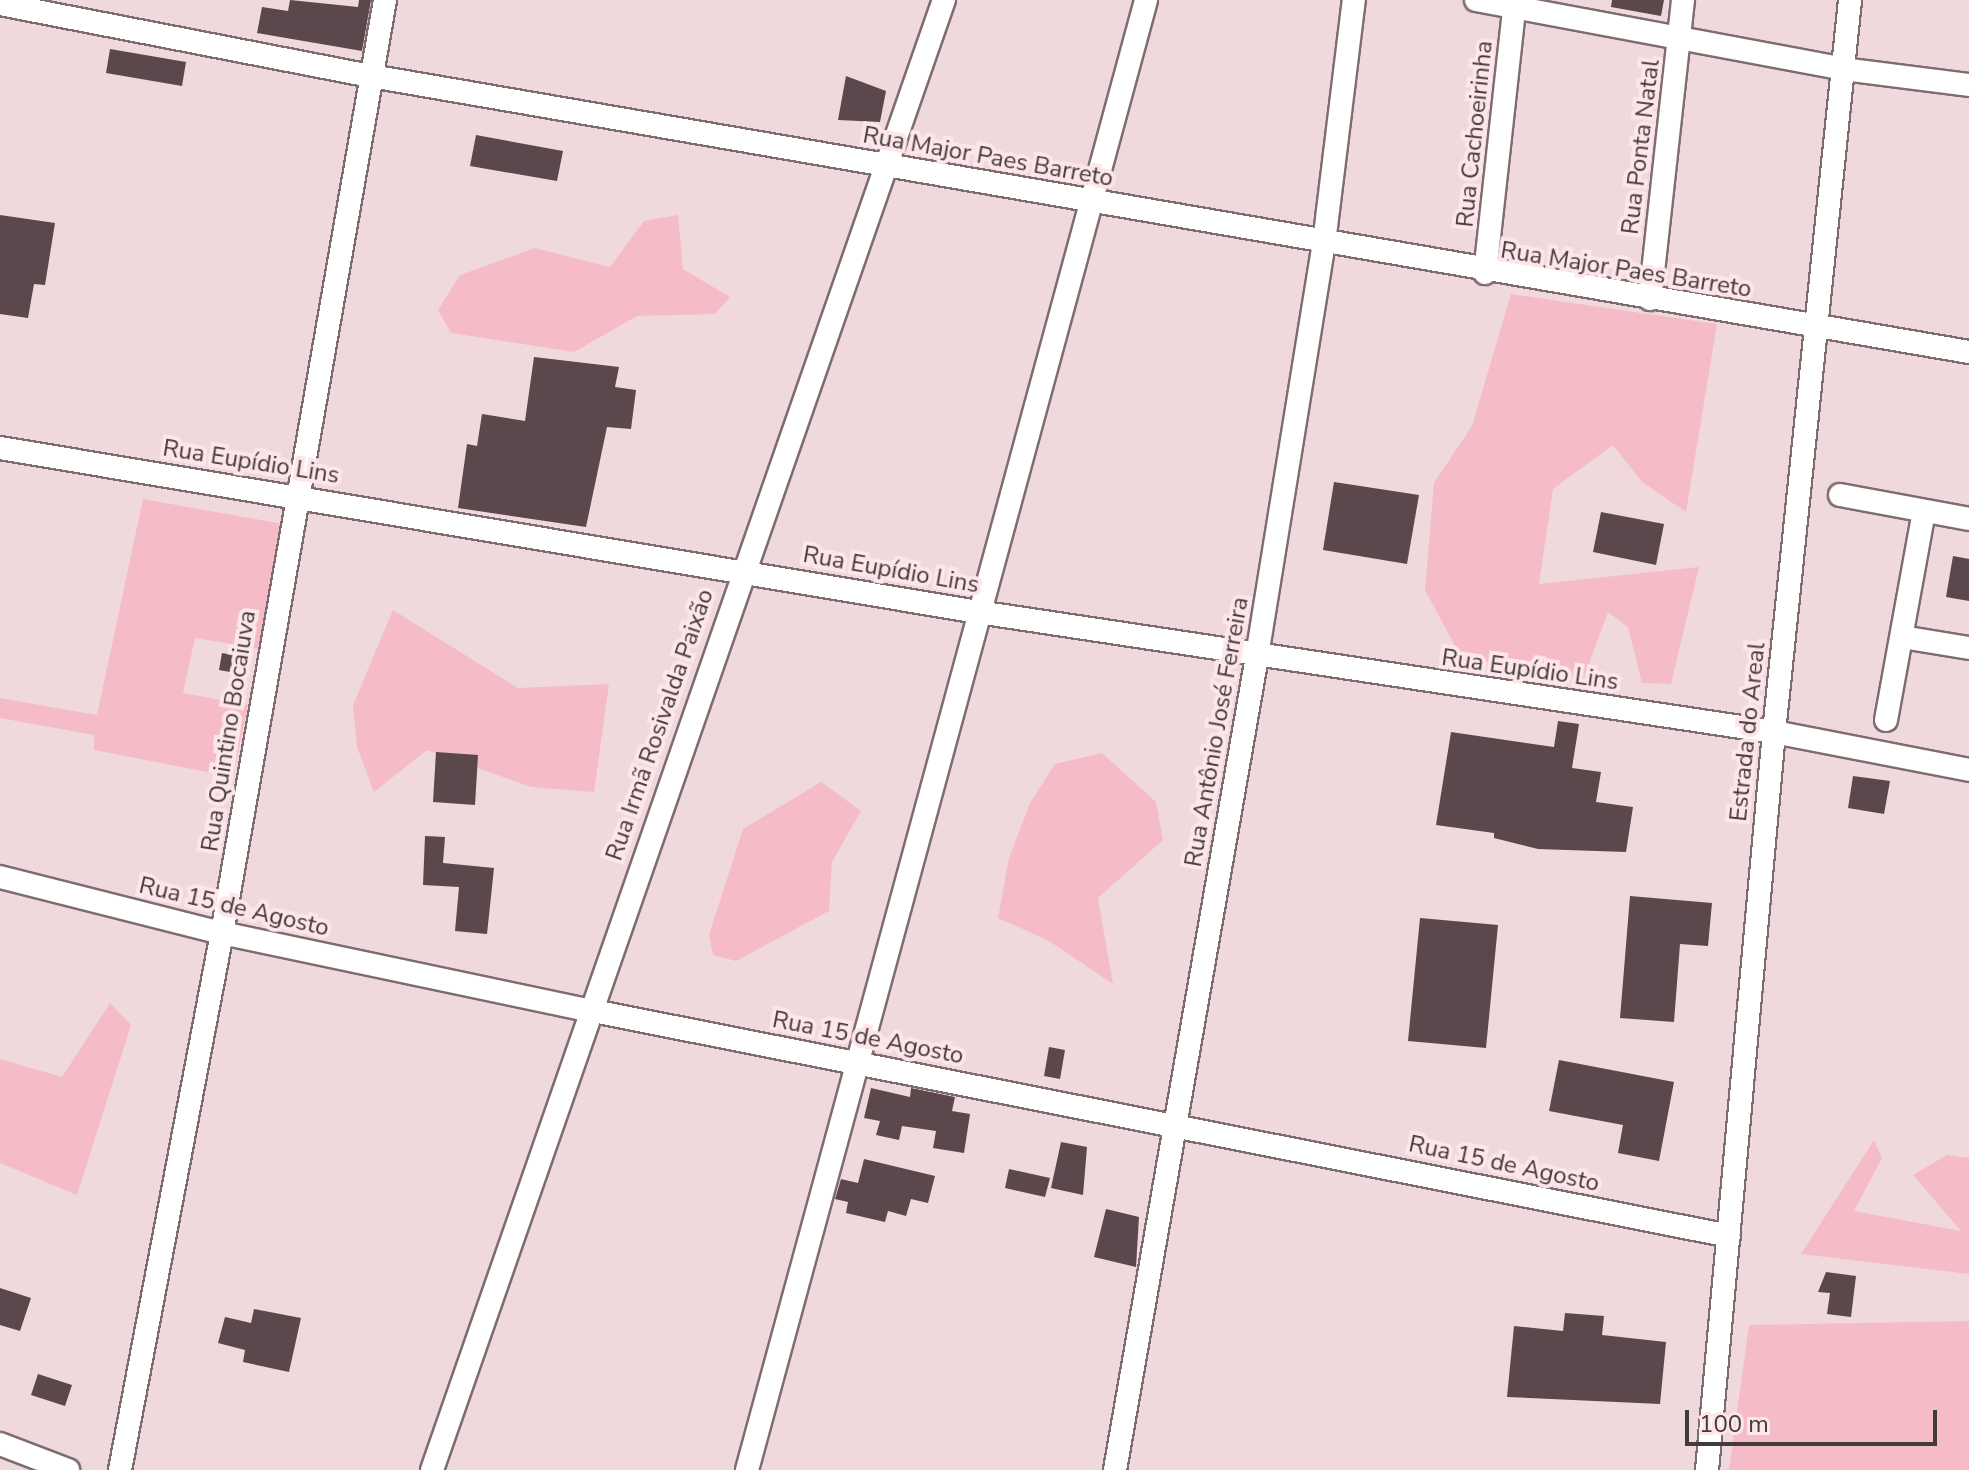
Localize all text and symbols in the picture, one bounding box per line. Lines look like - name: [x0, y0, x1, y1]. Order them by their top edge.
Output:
- street label: Rua Cachoeirinha: [1451, 39, 1499, 229]
- street label: Rua Ponta Natal: [1616, 58, 1666, 236]
- street label: Rua Major Paes Barreto: [861, 121, 1115, 193]
- street label: Rua Major Paes Barreto: [1499, 236, 1753, 304]
- street label: Rua Eupídio Lins: [161, 434, 341, 490]
- street label: Rua Eupídio Lins: [801, 540, 981, 600]
- street label: Rua Irmã Rosivalda Paixão: [600, 586, 720, 864]
- street label: Rua Antônio José Ferreira: [1179, 595, 1255, 869]
- street label: Rua Quintino Bocaiuva: [196, 608, 262, 854]
- street label: Estrada do Areal: [1724, 641, 1772, 823]
- street label: Rua Eupídio Lins: [1440, 643, 1620, 697]
- street label: Rua 15 de Agosto: [136, 871, 332, 943]
- street label: Rua 15 de Agosto: [770, 1005, 966, 1071]
- street label: Rua 15 de Agosto: [1406, 1130, 1602, 1198]
- scale bar: [1689, 1394, 1941, 1444]
- text: 100 m: [1699, 1408, 1769, 1440]

